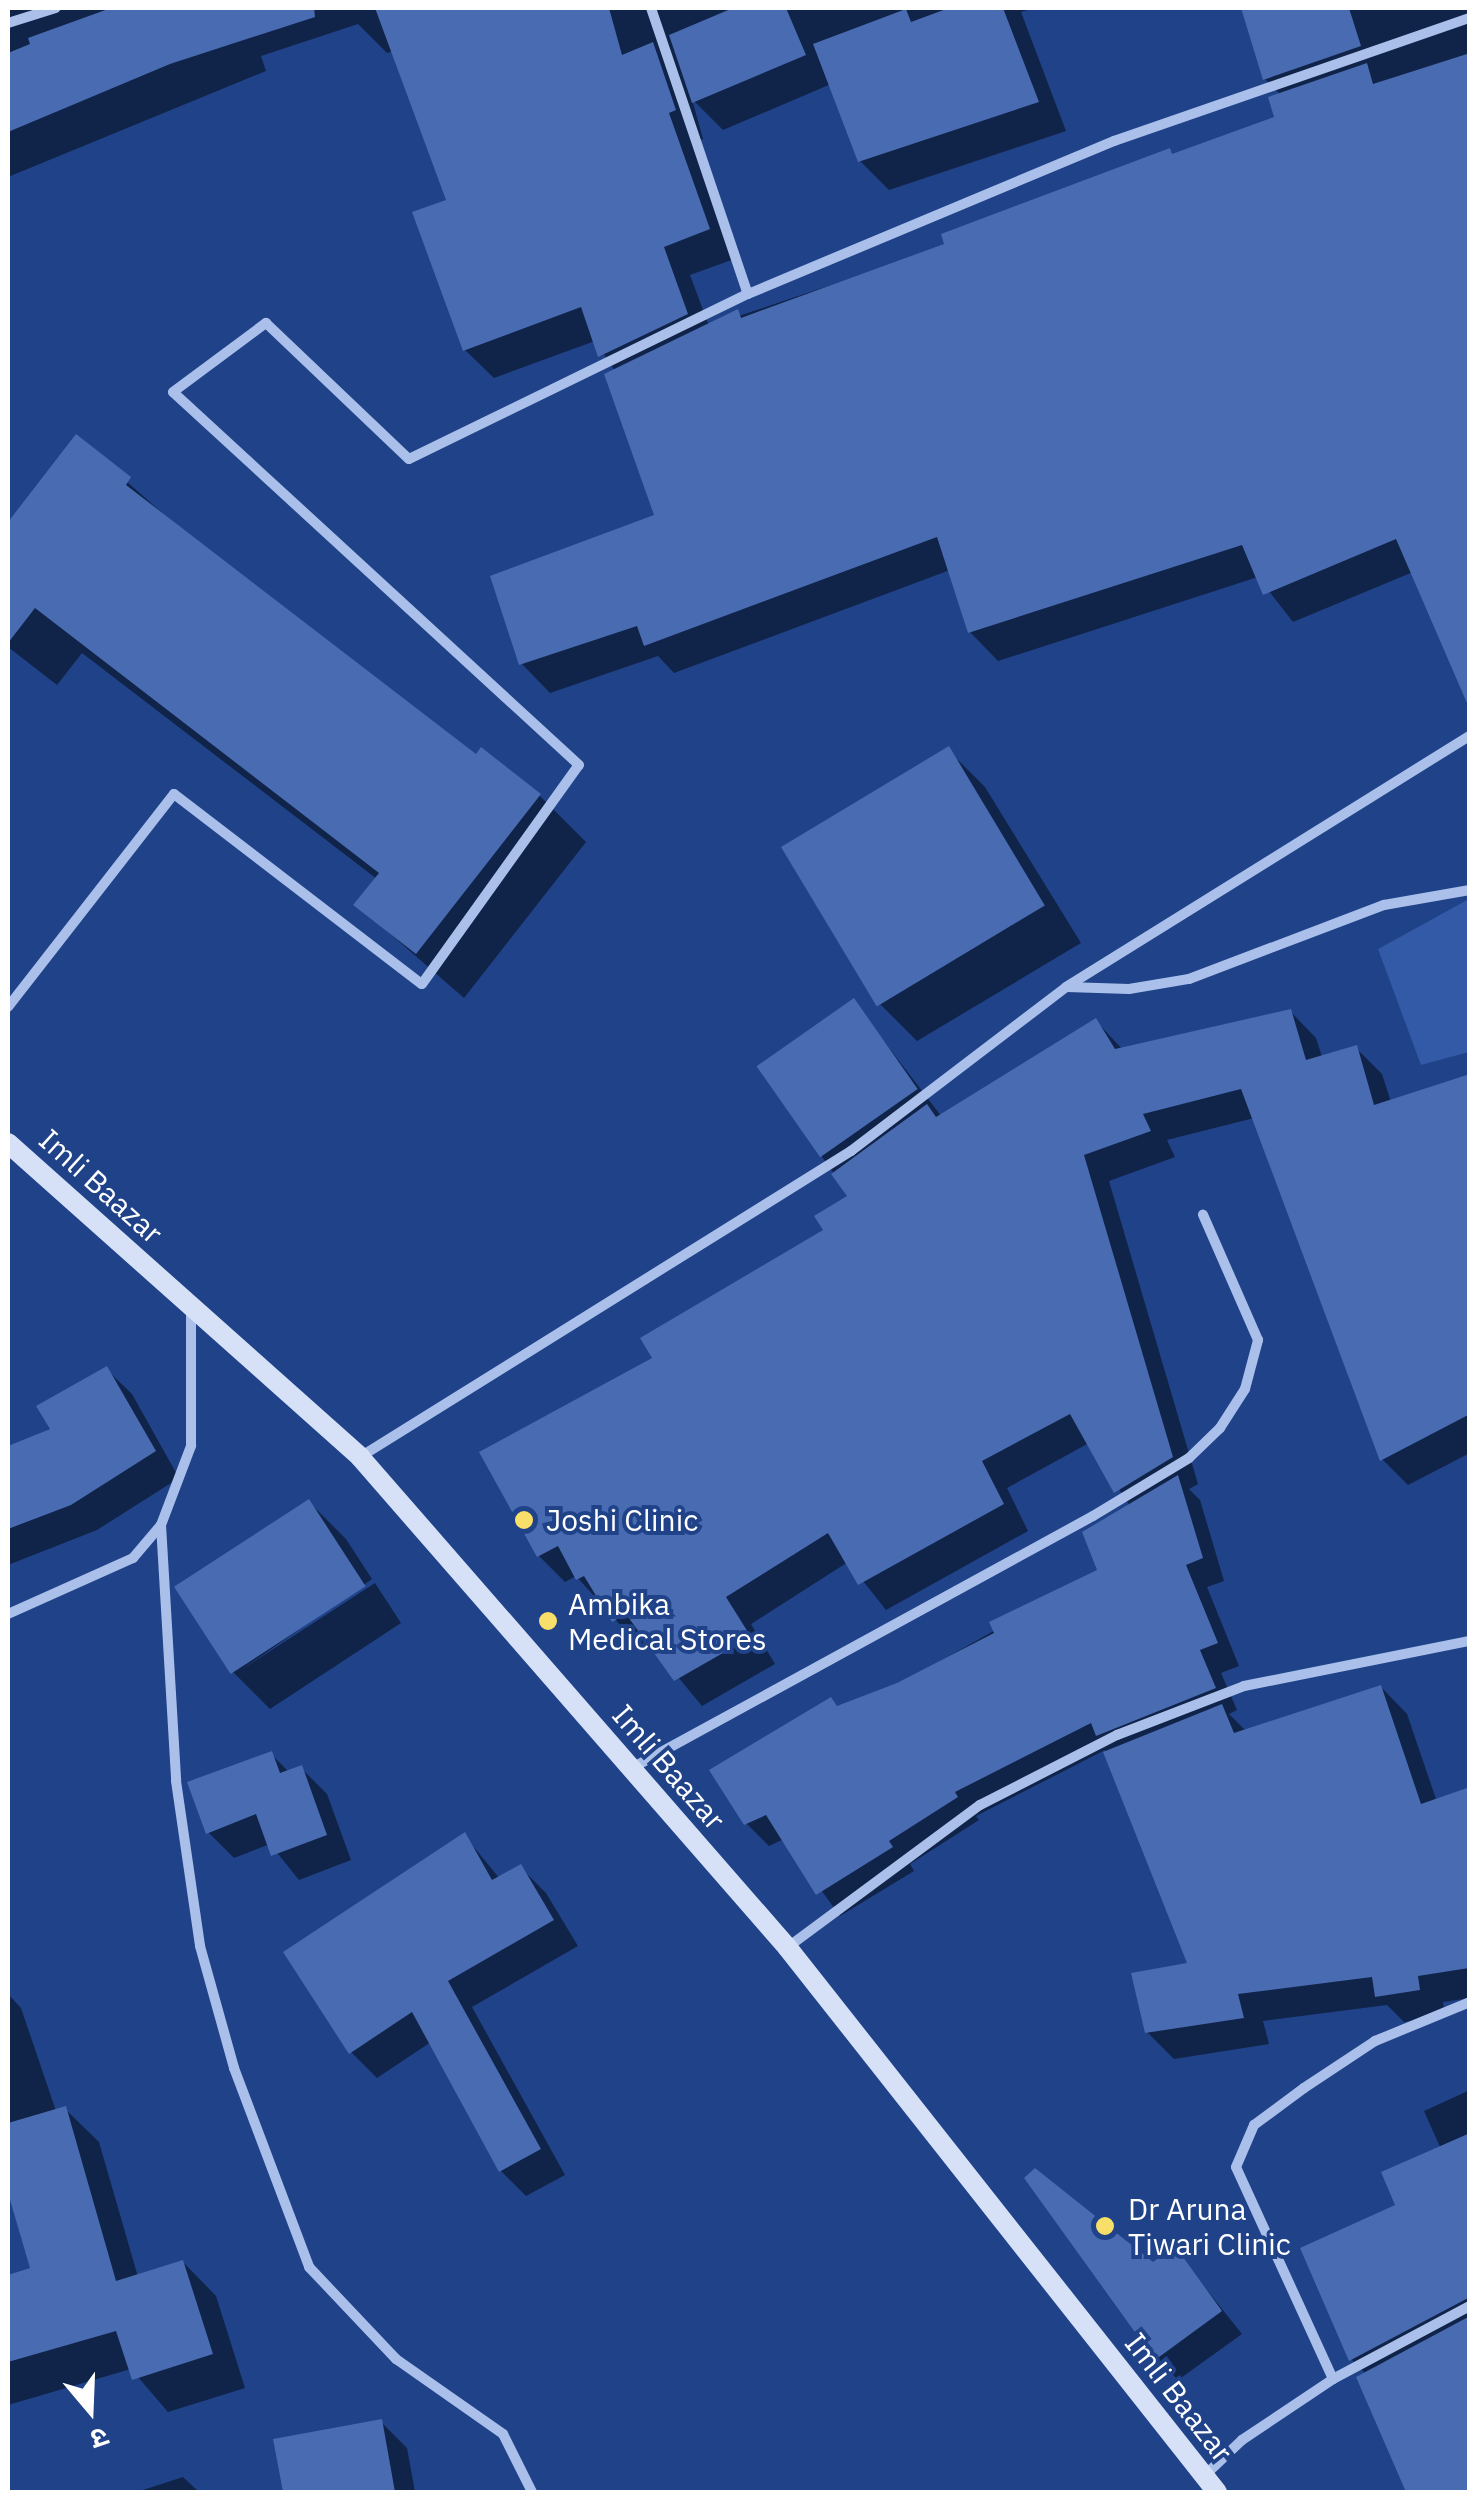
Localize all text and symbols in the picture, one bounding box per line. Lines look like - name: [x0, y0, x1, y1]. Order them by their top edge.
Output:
- street label: Imli Baazar: [32, 1121, 170, 1251]
- place label: Joshi Clinic: [546, 1502, 698, 1538]
- marker: Joshi Clinic: [511, 1507, 537, 1533]
- place label: Ambika Medical Stores: [568, 1586, 767, 1656]
- marker: Ambika Medical Stores: [537, 1610, 559, 1632]
- street label: Imli Baazar: [605, 1697, 733, 1837]
- place label: Dr Aruna Tiwari Clinic: [1128, 2191, 1291, 2262]
- marker: Dr Aruna Tiwari Clinic: [1092, 2213, 1118, 2239]
- street label: Imli Baazar: [1118, 2325, 1240, 2469]
- north arrow: [40, 2360, 140, 2460]
- text: उ: [86, 2419, 114, 2459]

